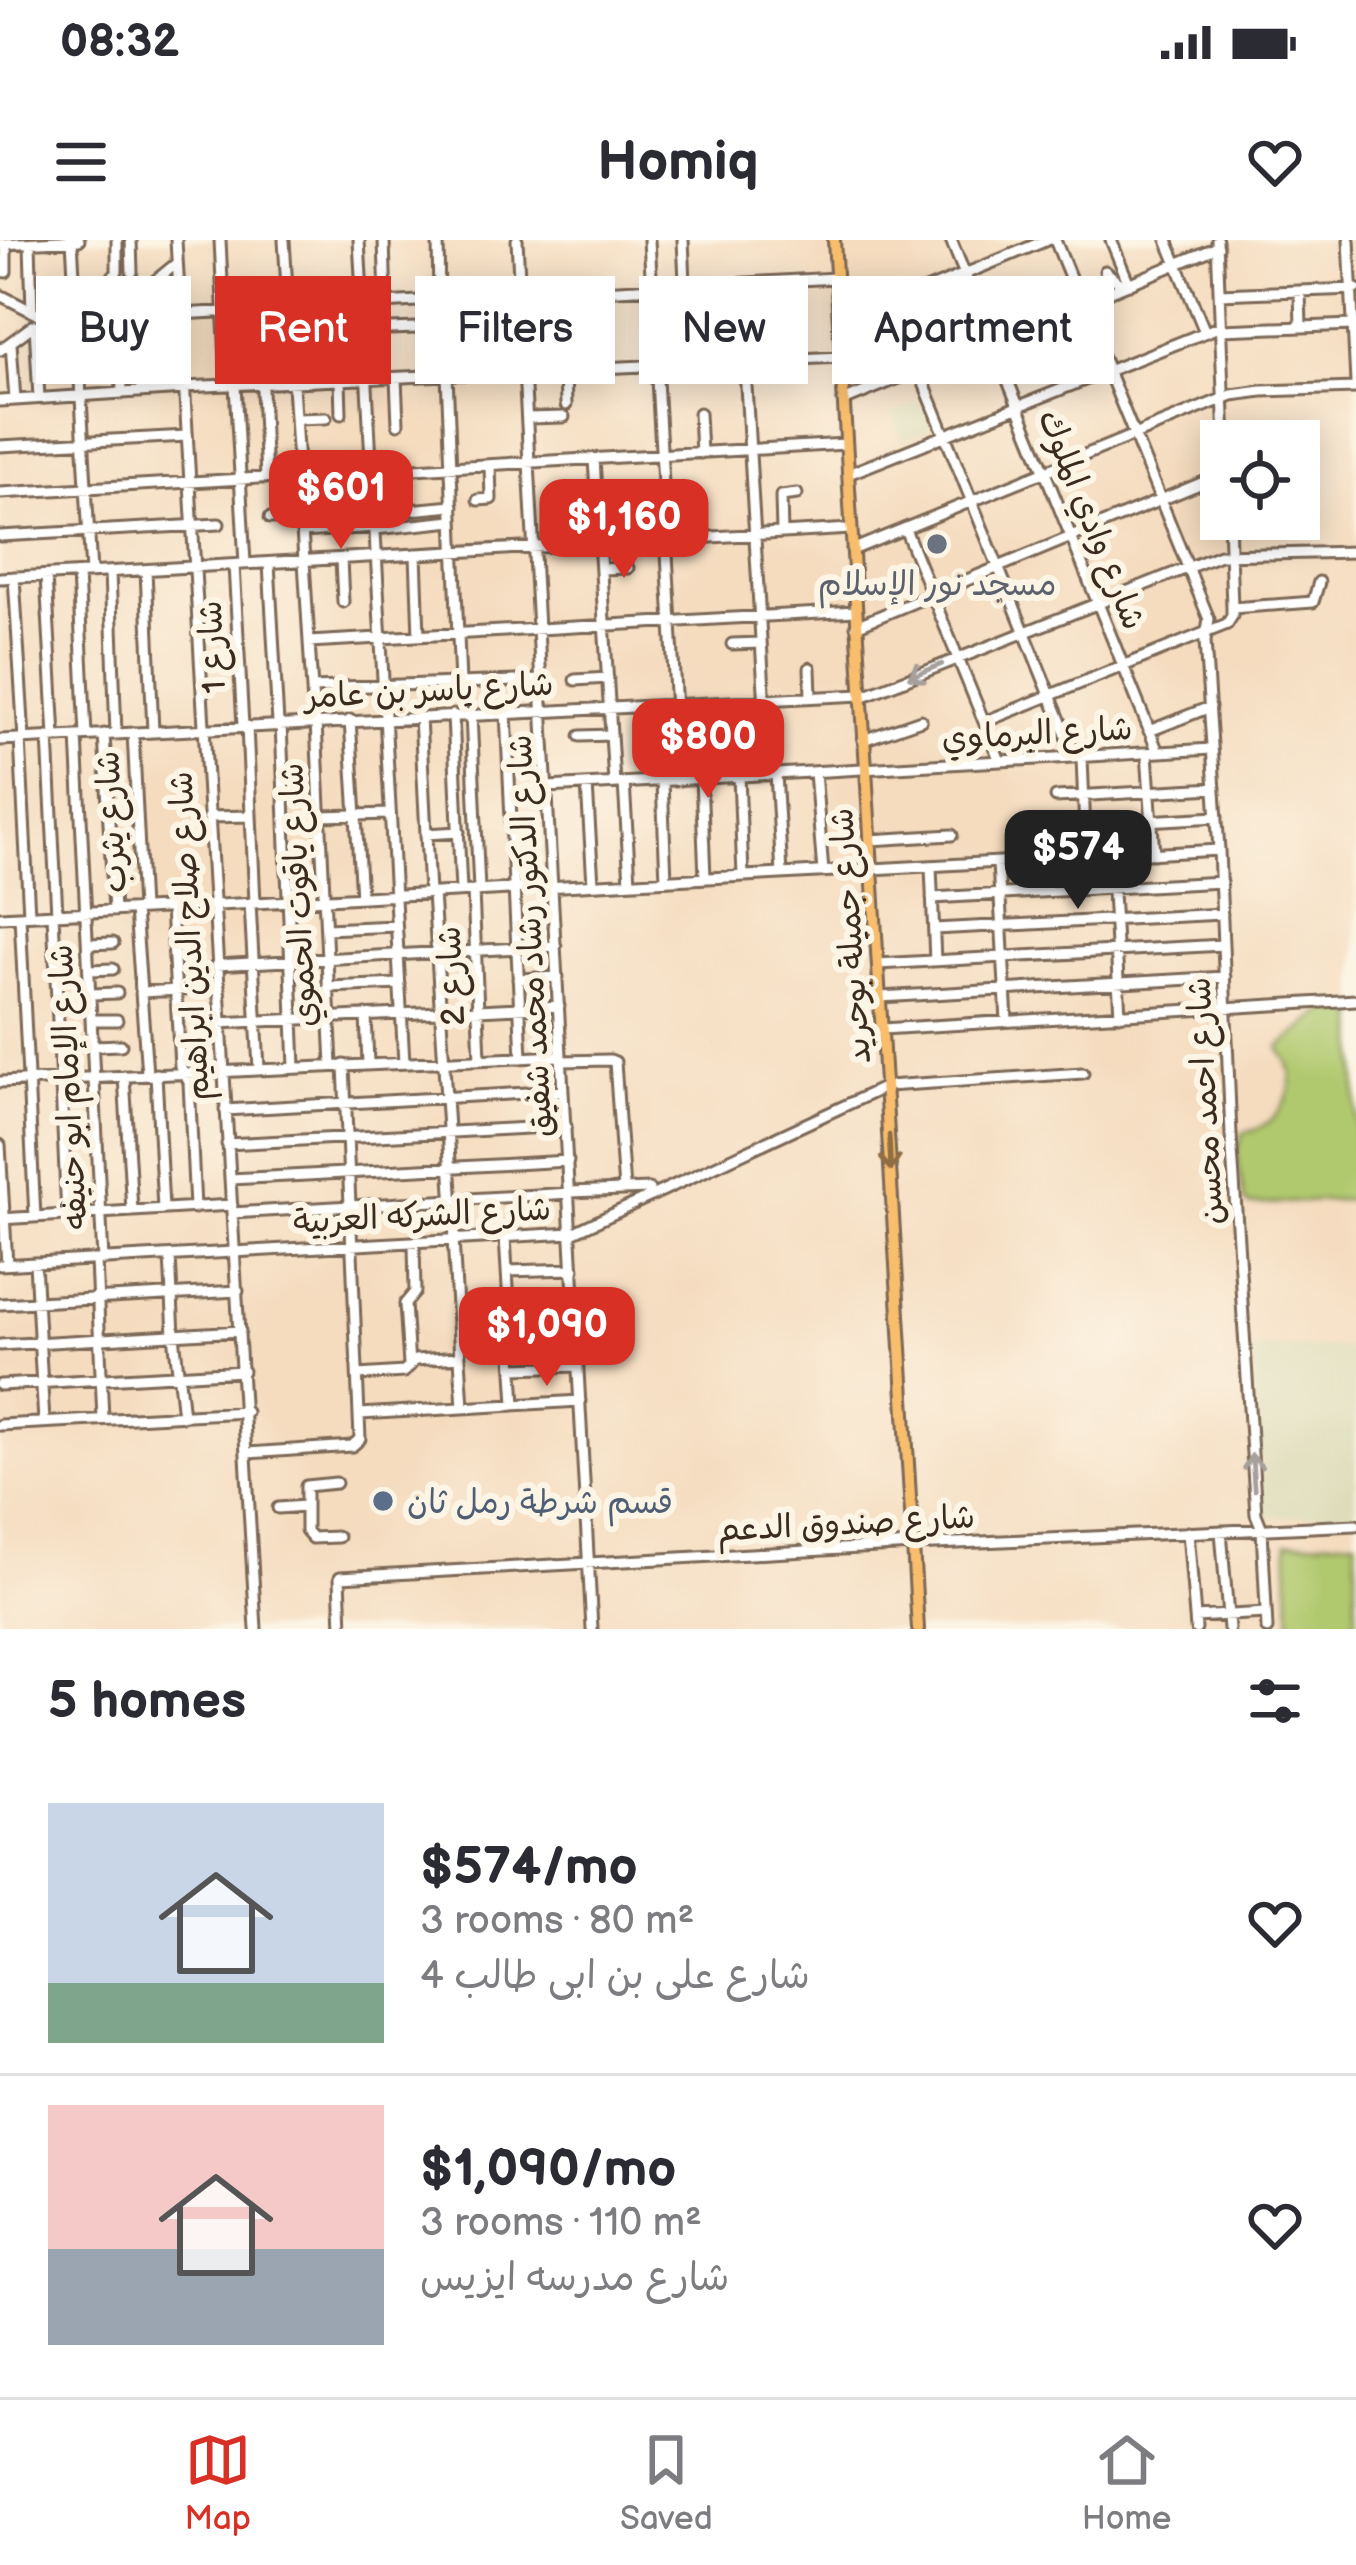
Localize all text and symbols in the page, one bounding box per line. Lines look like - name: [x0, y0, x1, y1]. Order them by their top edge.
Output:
- text: 08:32: [60, 15, 179, 70]
- icon: menu: [48, 129, 114, 195]
- icon: heart: [1242, 129, 1308, 195]
- text: Homiq: [597, 130, 759, 195]
- chip: Buy: [36, 276, 191, 384]
- chip: Rent: [215, 276, 391, 384]
- chip: Filters: [415, 276, 615, 384]
- chip: New: [639, 276, 808, 384]
- chip: Apartment: [832, 276, 1114, 384]
- street label: شارع وادي الملوك: [1027, 404, 1153, 636]
- map controls: [1200, 420, 1320, 540]
- button: locate: [1200, 420, 1320, 540]
- pin: $601: [270, 450, 412, 552]
- text: $601: [296, 465, 386, 512]
- pin: $1,160: [526, 479, 722, 581]
- text: $1,160: [566, 494, 682, 541]
- marker: مسجد نور الإسلام: [924, 531, 950, 557]
- place label: مسجد نور الإسلام: [818, 565, 1056, 609]
- street label: شارع 1: [191, 599, 237, 694]
- one-way arrow: [908, 662, 945, 684]
- street label: شارع ياسر بن عامر: [301, 665, 555, 720]
- pin: $800: [637, 699, 779, 801]
- street label: شارع البرماوي: [941, 709, 1134, 761]
- text: $800: [659, 714, 757, 761]
- street label: شارع الدكتور رشاد محمد شفيق: [500, 733, 564, 1138]
- street label: شارع يثرب: [88, 750, 138, 894]
- street label: شارع ياقوت الحموي: [272, 762, 328, 1028]
- street label: شارع صلاح الدين ابراهيم: [161, 770, 223, 1101]
- street label: شارع جميلة بوحريد: [822, 807, 882, 1065]
- pin: $574: [1007, 810, 1149, 912]
- text: $574: [1032, 825, 1124, 872]
- street label: شارع 2: [429, 925, 477, 1027]
- street label: شارع الإمام ابو حنيفه: [42, 943, 100, 1231]
- street label: شارع احمد محسن: [1180, 976, 1234, 1226]
- one-way arrow: [879, 1133, 902, 1172]
- street label: شارع الشركه العربية: [292, 1189, 552, 1245]
- pin: $1,090: [449, 1287, 645, 1389]
- text: $1,090: [486, 1302, 608, 1349]
- one-way arrow: [1241, 1453, 1264, 1492]
- place label: قسم شرطة رمل ثان: [407, 1483, 673, 1527]
- marker: قسم شرطة رمل ثان: [370, 1488, 396, 1514]
- street label: شارع صندوق الدعم: [716, 1497, 976, 1555]
- icon: filters: [1242, 1668, 1308, 1734]
- text: 5 homes: [48, 1671, 246, 1732]
- text: $574/mo: [420, 1837, 638, 1898]
- icon: home: [144, 1851, 288, 1995]
- icon: heart: [1242, 1890, 1308, 1956]
- text: 3 rooms · 80 m²: [420, 1898, 694, 1945]
- text: شارع على بن ابى طالب 4: [420, 1953, 810, 2000]
- text: $1,090/mo: [420, 2139, 676, 2200]
- icon: home: [144, 2153, 288, 2297]
- icon: heart: [1242, 2192, 1308, 2258]
- text: 3 rooms · 110 m²: [420, 2200, 702, 2247]
- text: شارع مدرسه ايزيس: [420, 2255, 730, 2302]
- tab: Map: [185, 2427, 251, 2539]
- tab: Saved: [620, 2427, 713, 2539]
- tab: Home: [1082, 2427, 1171, 2539]

